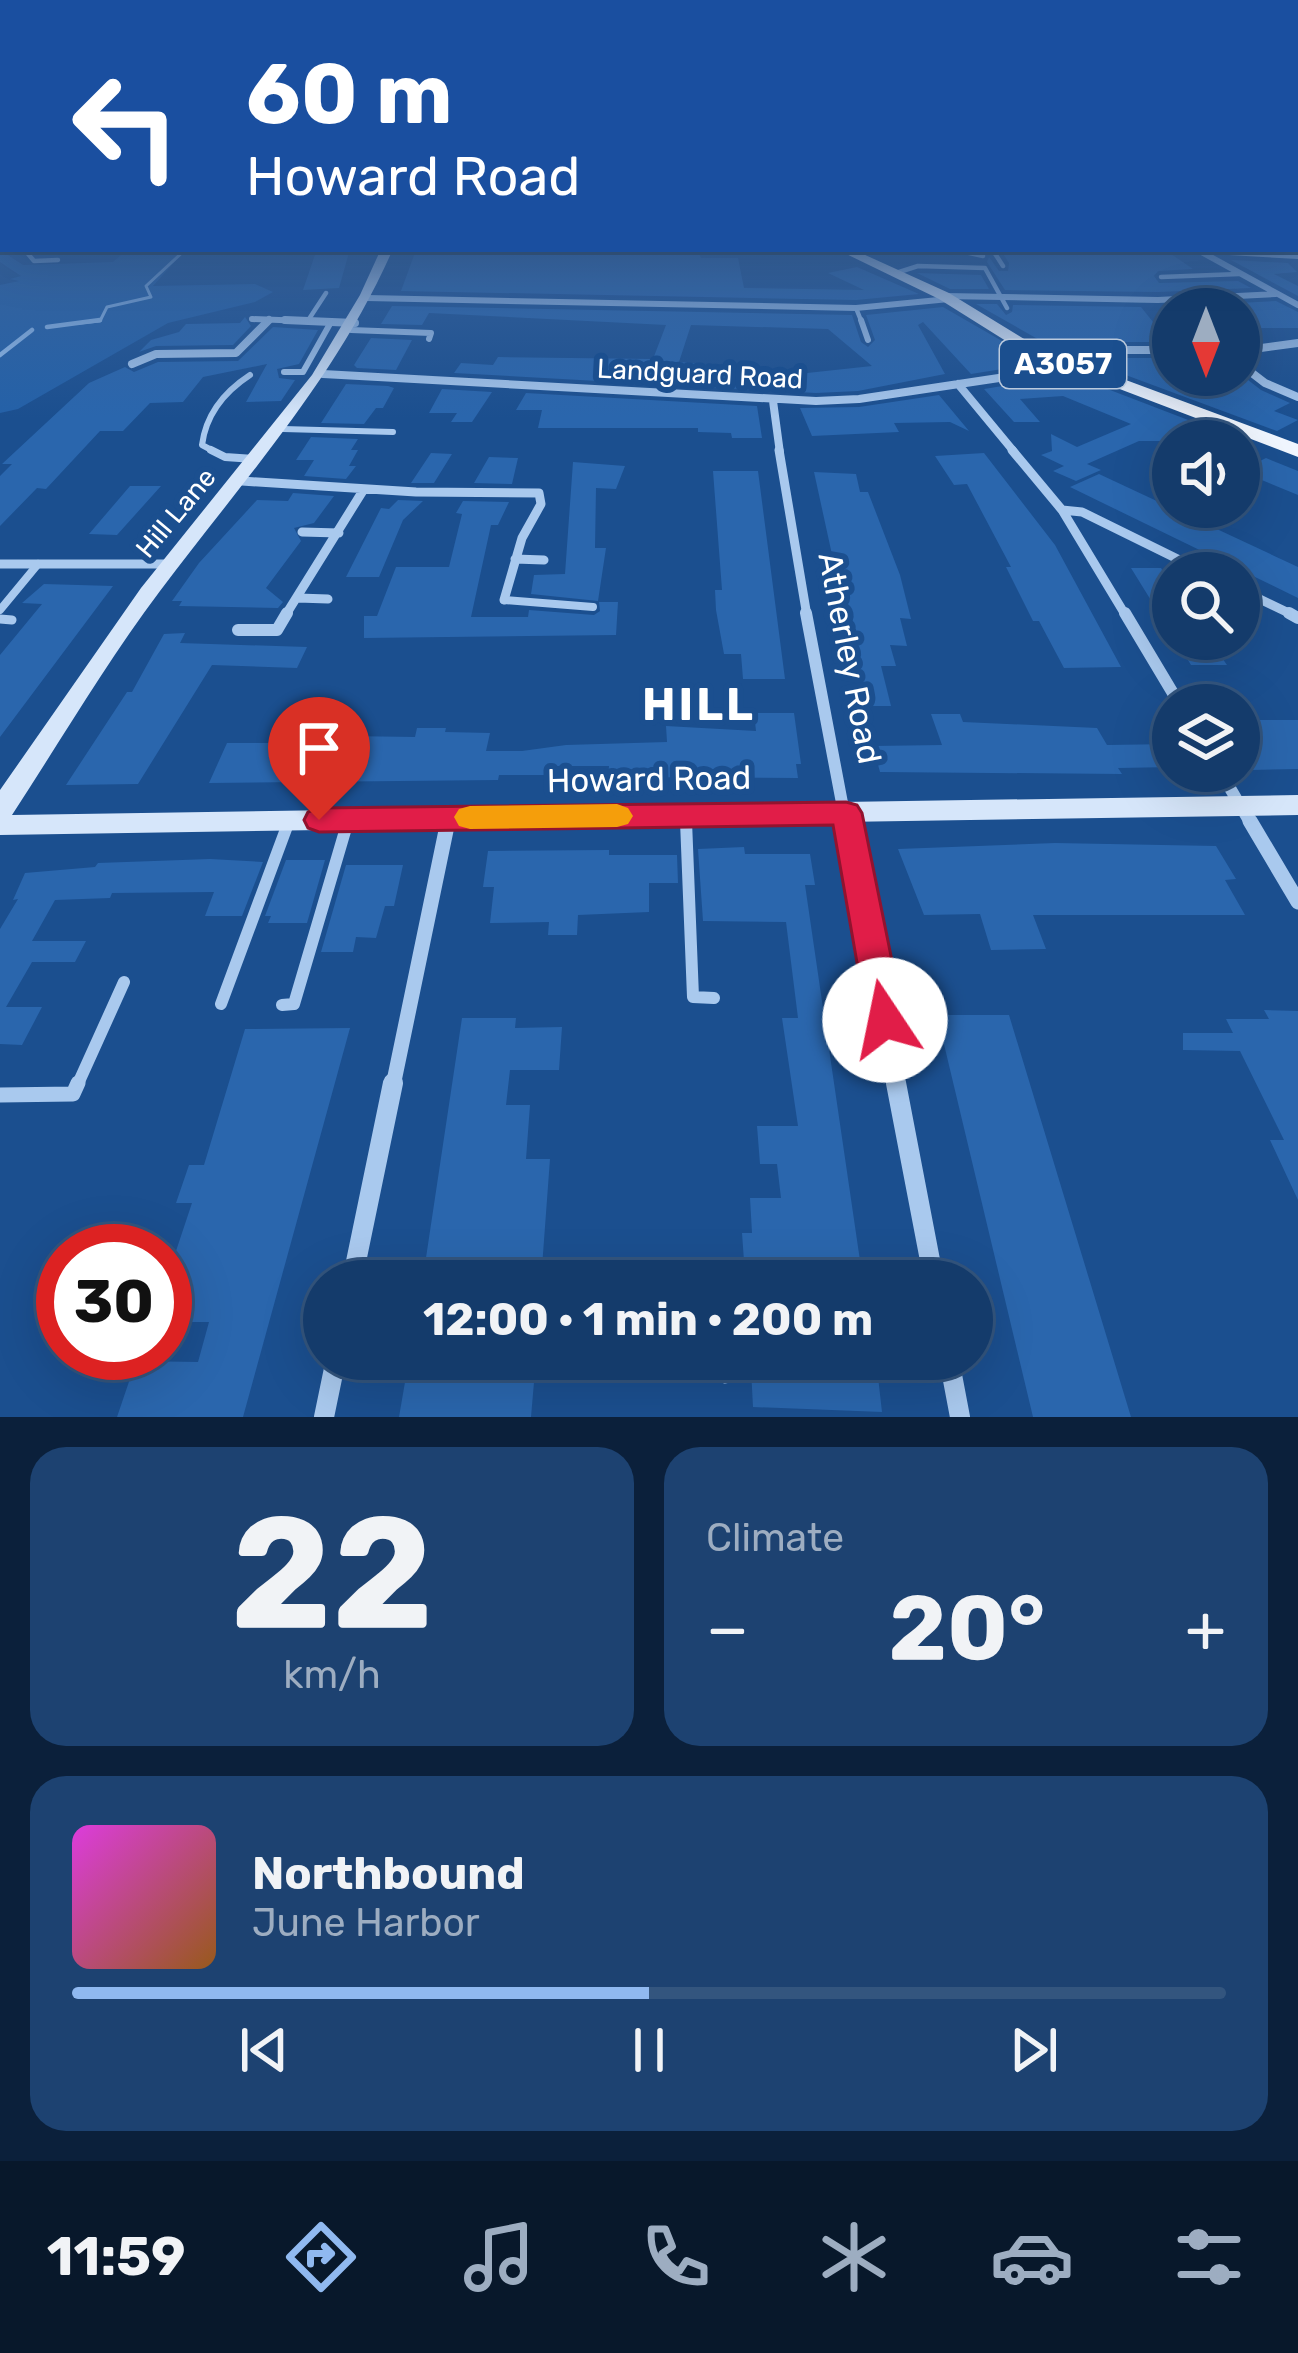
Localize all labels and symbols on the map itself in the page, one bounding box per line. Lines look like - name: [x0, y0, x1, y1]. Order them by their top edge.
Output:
- north arrow: [1152, 288, 1260, 396]
- road number: A3057: [1000, 340, 1126, 388]
- street label: Landguard Road: [596, 353, 804, 395]
- street label: Hill Lane: [129, 462, 223, 564]
- street label: Atherley Road: [810, 549, 890, 767]
- district label: HILL: [642, 678, 756, 731]
- pin: [268, 697, 370, 820]
- street label: Howard Road: [546, 758, 752, 800]
- position arrow: [822, 957, 948, 1083]
- speed limit sign: 30: [36, 1224, 192, 1380]

